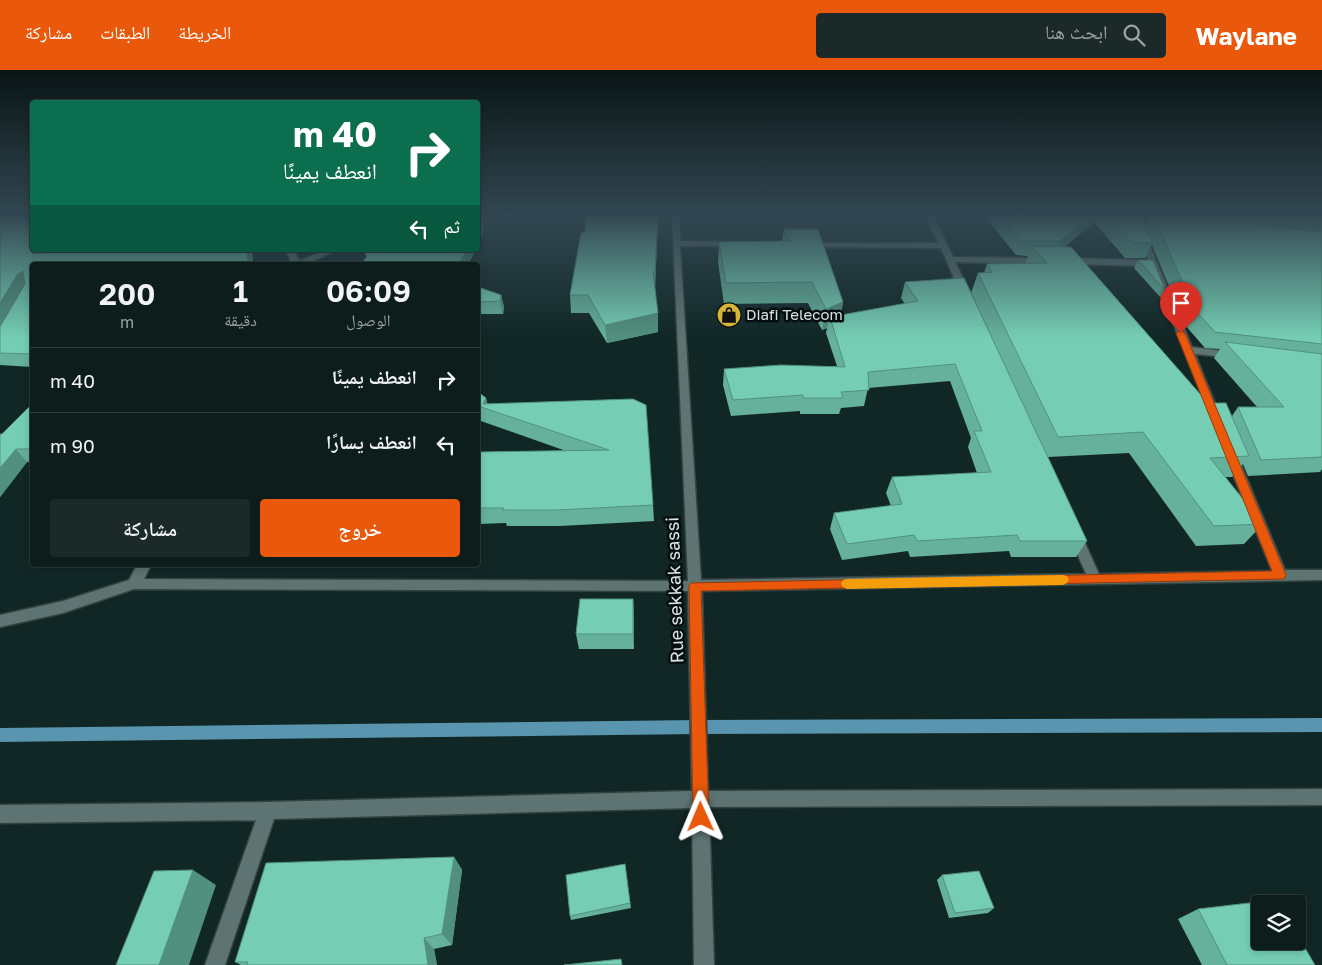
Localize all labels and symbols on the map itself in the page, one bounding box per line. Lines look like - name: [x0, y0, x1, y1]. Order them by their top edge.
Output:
- pin: [1160, 282, 1202, 333]
- shop icon: Diafi Telecom: [716, 302, 742, 328]
- place label: Diafi Telecom: [746, 305, 843, 323]
- street label: Rue sekkak sassi: [660, 517, 688, 664]
- position arrow: [674, 790, 726, 842]

